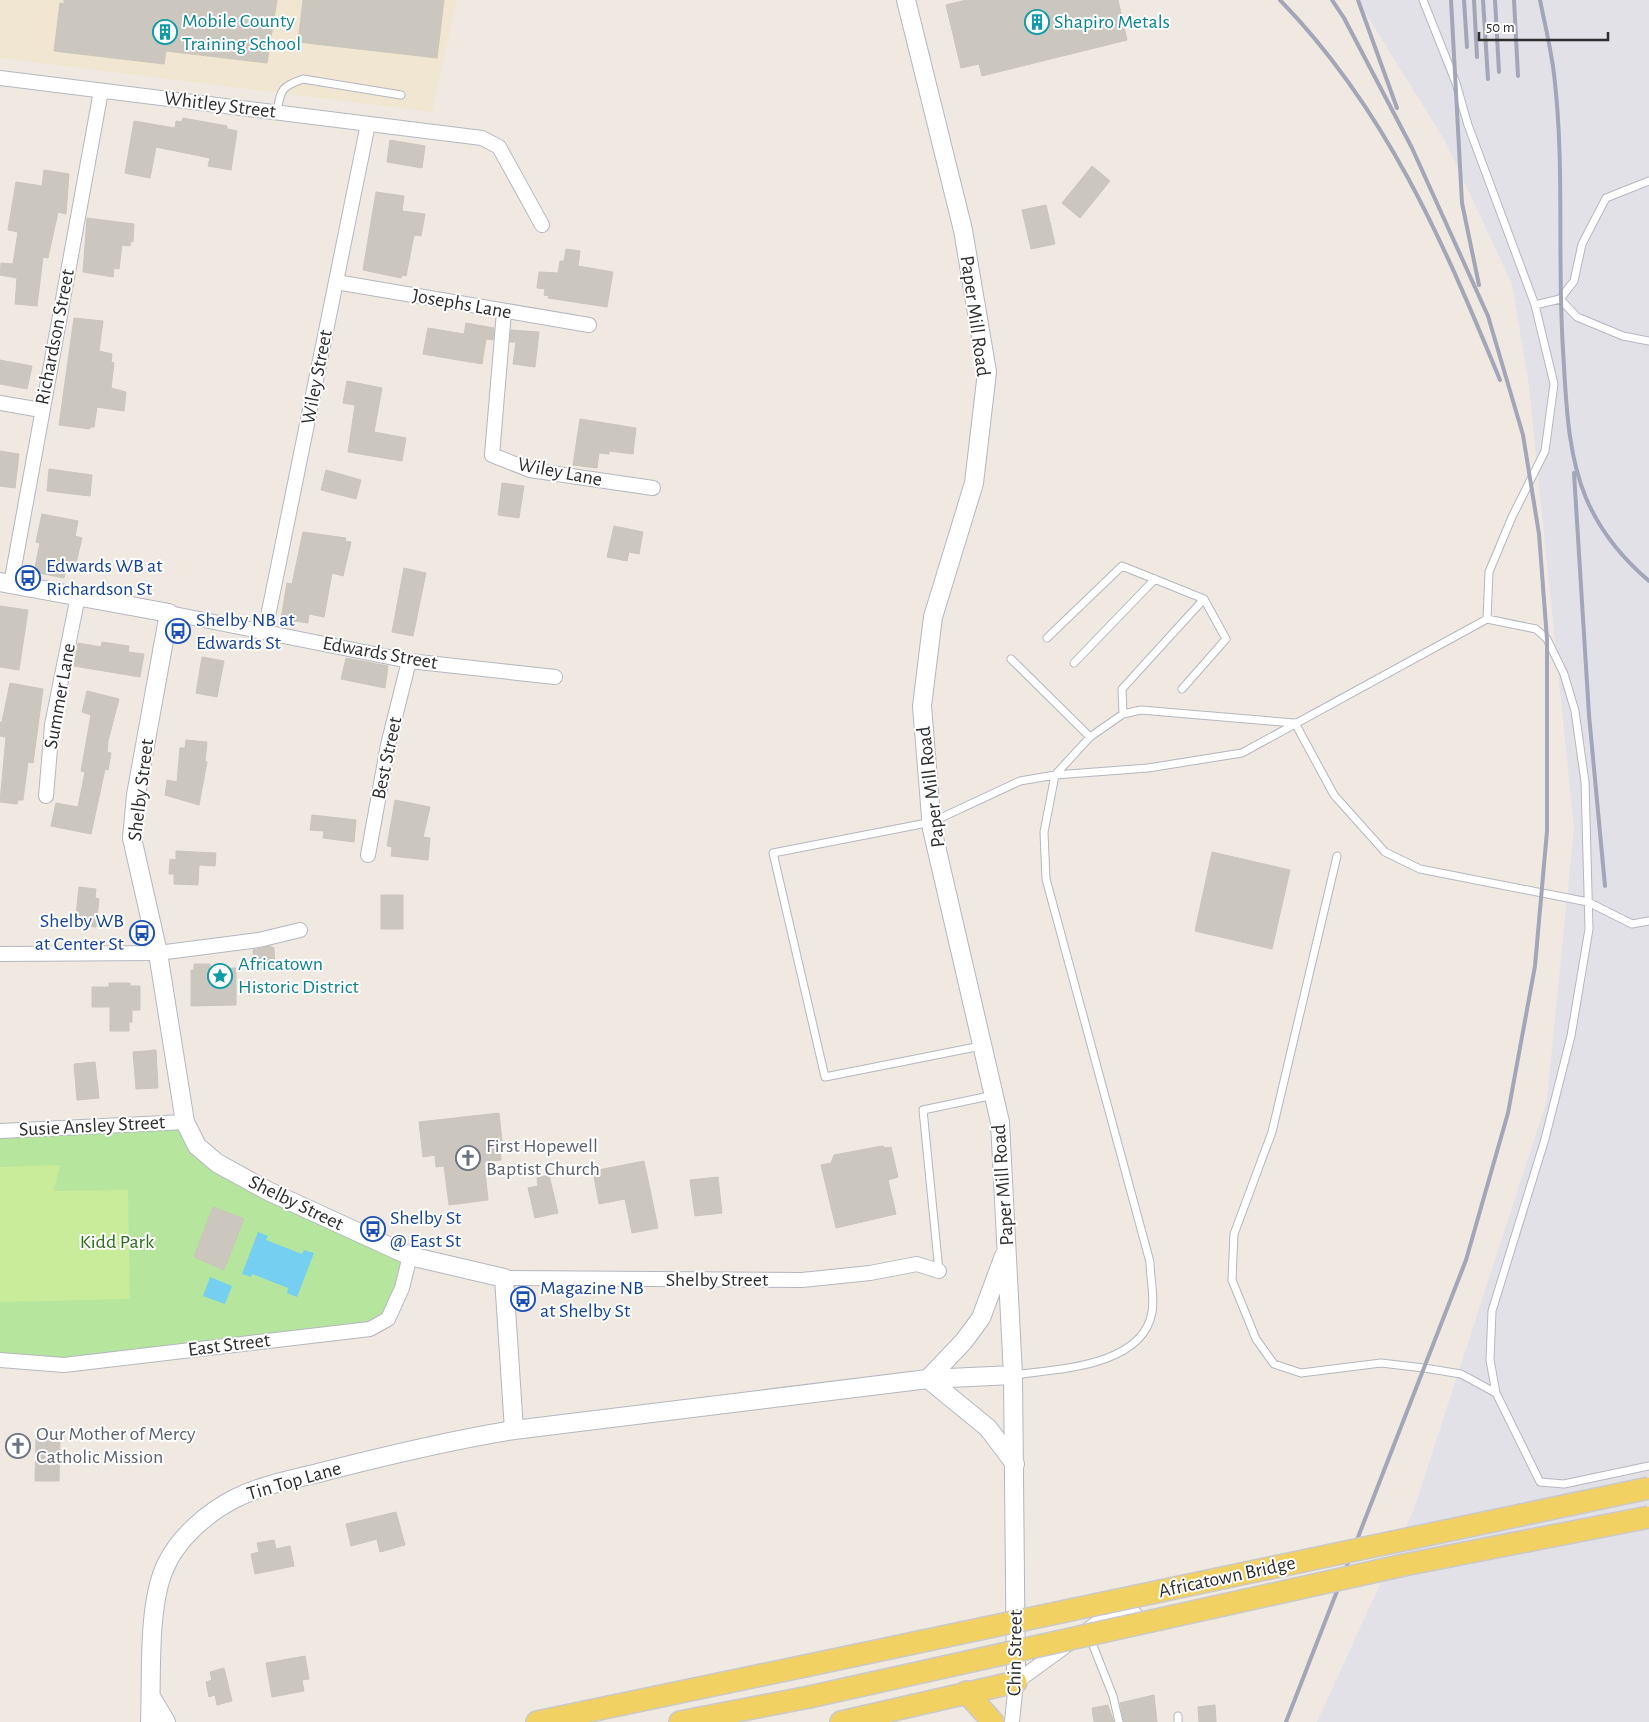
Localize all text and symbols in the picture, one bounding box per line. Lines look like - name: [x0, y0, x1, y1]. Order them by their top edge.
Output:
- building icon: Shapiro Metals: [1024, 9, 1050, 35]
- scale bar: [1479, 10, 1608, 42]
- place label: Mobile County Training School: [182, 11, 301, 54]
- place label: Shapiro Metals: [1054, 12, 1170, 32]
- building icon: Mobile County Training School: [152, 19, 178, 45]
- text: 50 m: [1486, 20, 1515, 35]
- street label: Whitley Street: [163, 88, 278, 122]
- street label: Paper Mill Road: [957, 254, 993, 378]
- street label: Richardson Street: [32, 267, 78, 406]
- street label: Josephs Lane: [411, 285, 513, 323]
- street label: Wiley Street: [298, 327, 336, 426]
- street label: Wiley Lane: [516, 454, 604, 490]
- place label: Edwards WB at Richardson St: [46, 556, 163, 599]
- bus stop icon: Edwards WB at Richardson St: [15, 565, 41, 591]
- place label: Shelby NB at Edwards St: [196, 610, 296, 653]
- bus stop icon: Shelby NB at Edwards St: [165, 618, 191, 644]
- street label: Edwards Street: [321, 633, 440, 673]
- street label: Summer Lane: [41, 642, 79, 750]
- street label: Best Street: [368, 714, 406, 801]
- street label: Paper Mill Road: [914, 725, 948, 849]
- street label: Shelby Street: [125, 737, 157, 842]
- place label: Shelby WB at Center St: [35, 911, 125, 954]
- bus stop icon: Shelby WB at Center St: [129, 920, 155, 946]
- place label: Africatown Historic District: [238, 954, 359, 997]
- place icon: Africatown Historic District: [207, 963, 233, 989]
- street label: Susie Ansley Street: [18, 1112, 166, 1140]
- street label: Paper Mill Road: [989, 1124, 1017, 1246]
- place label: First Hopewell Baptist Church: [486, 1136, 600, 1179]
- church icon: First Hopewell Baptist Church: [455, 1145, 481, 1171]
- street label: Shelby Street: [245, 1171, 347, 1235]
- place label: Shelby St @ East St: [390, 1208, 462, 1251]
- bus stop icon: Shelby St @ East St: [360, 1216, 386, 1242]
- park label: Kidd Park: [80, 1232, 154, 1252]
- street label: Shelby Street: [666, 1270, 769, 1290]
- place label: Magazine NB at Shelby St: [540, 1278, 644, 1321]
- bus stop icon: Magazine NB at Shelby St: [510, 1286, 536, 1312]
- street label: East Street: [187, 1330, 272, 1360]
- place label: Our Mother of Mercy Catholic Mission: [36, 1424, 196, 1467]
- church icon: Our Mother of Mercy Catholic Mission: [5, 1433, 31, 1459]
- street label: Tin Top Lane: [245, 1458, 343, 1504]
- street label: Africatown Bridge: [1157, 1553, 1297, 1601]
- street label: Chin Street: [1004, 1609, 1026, 1696]

